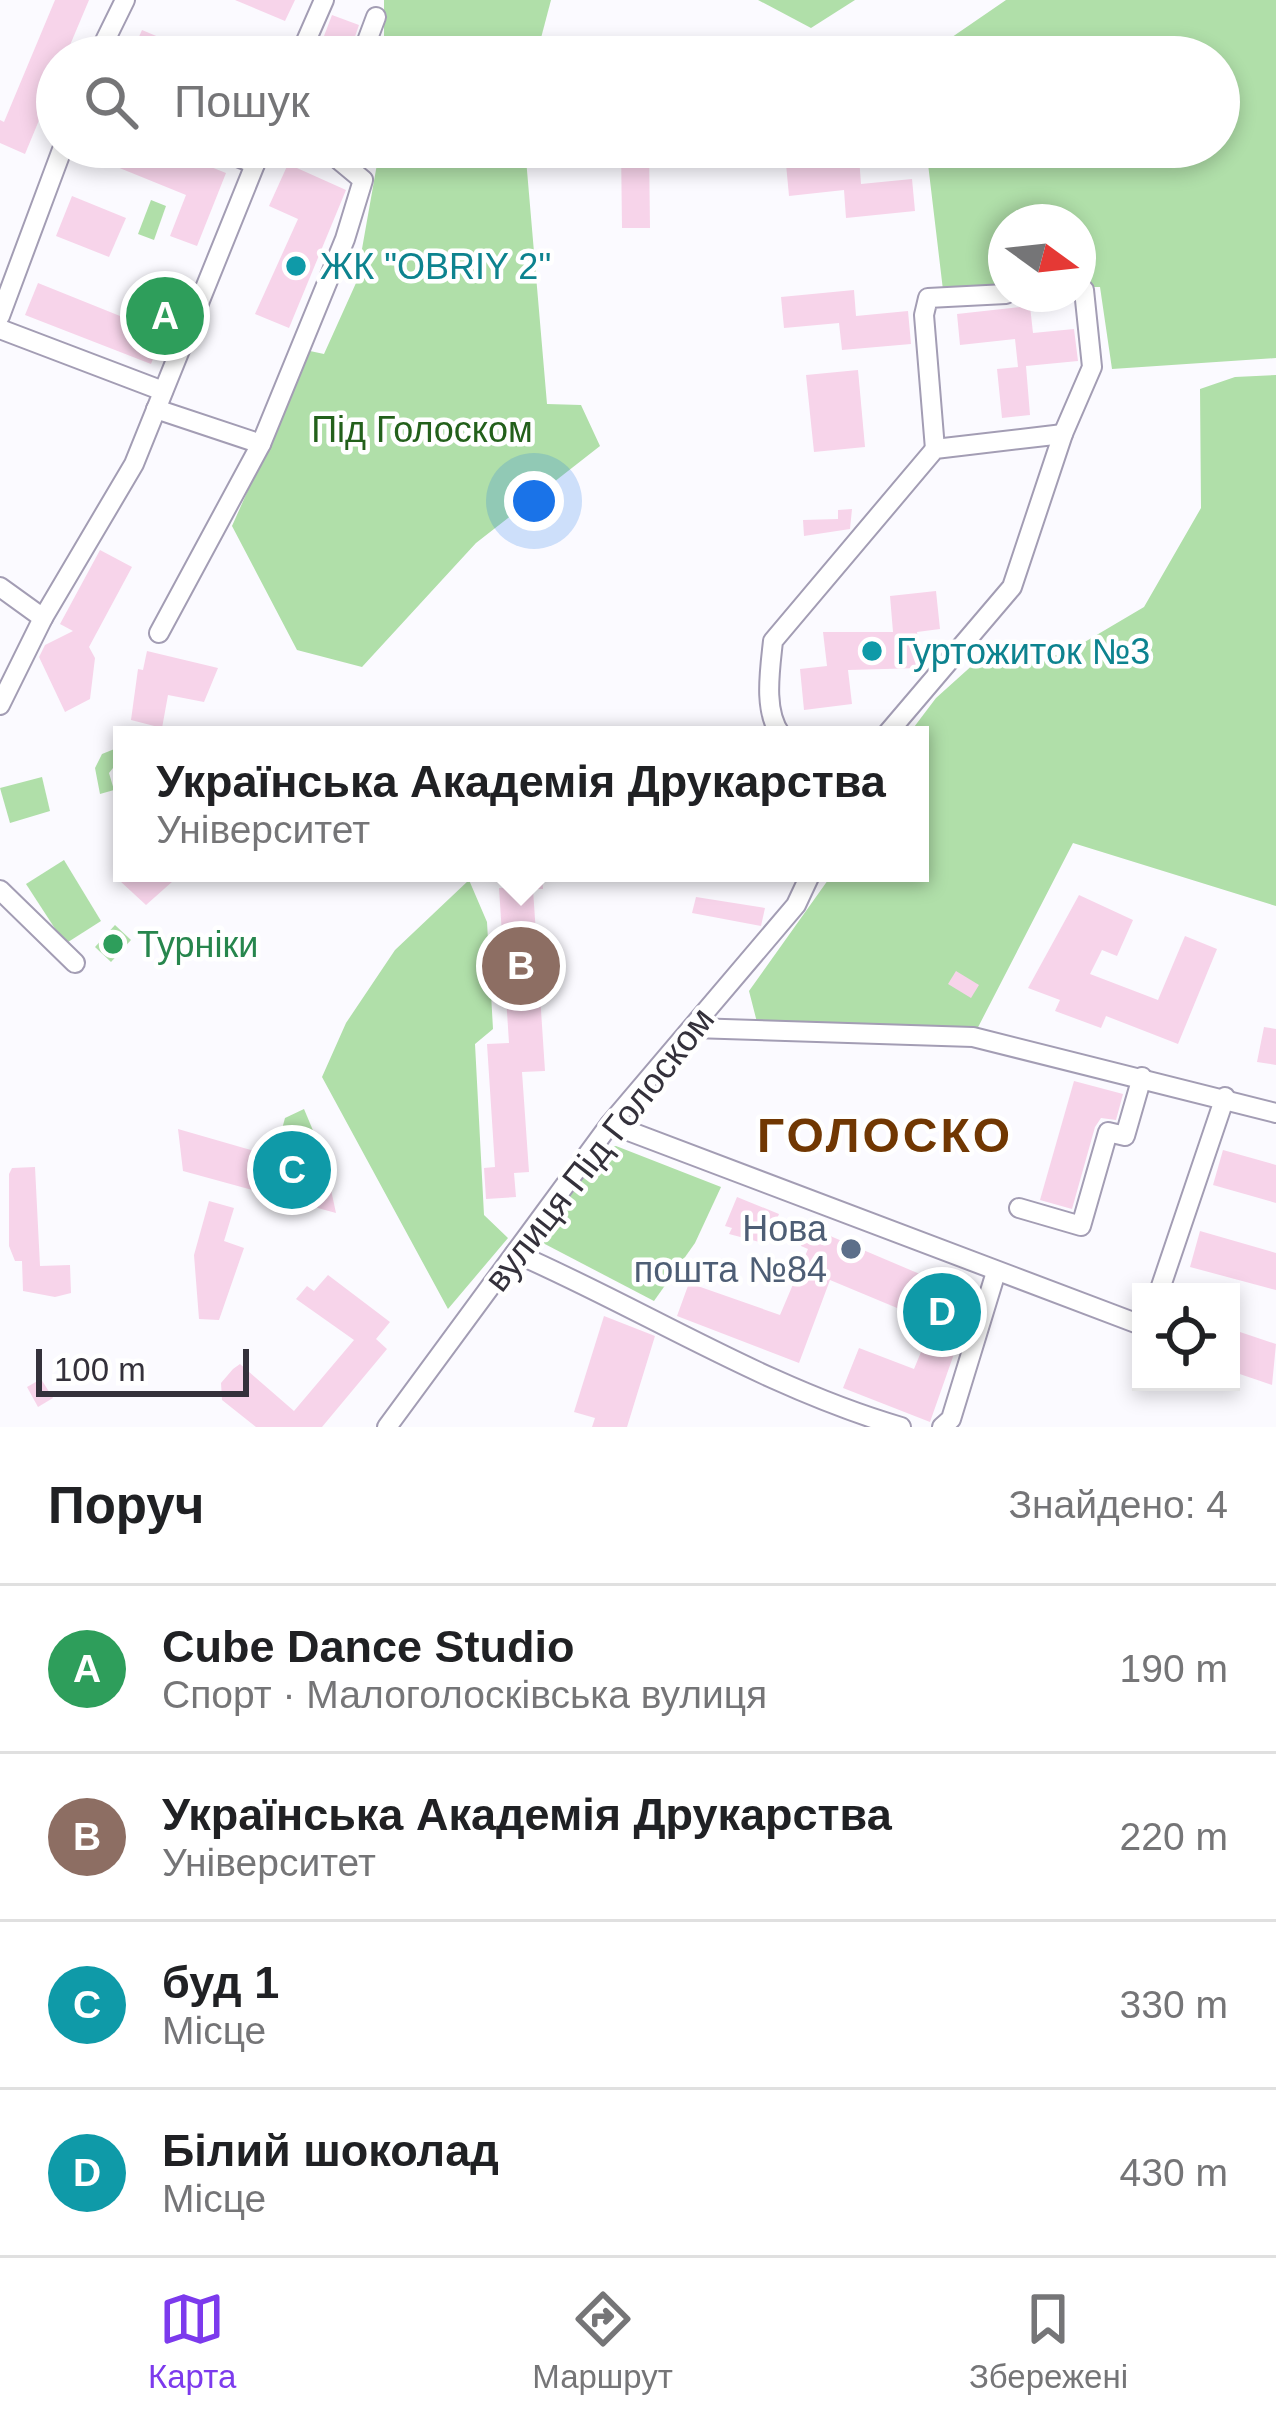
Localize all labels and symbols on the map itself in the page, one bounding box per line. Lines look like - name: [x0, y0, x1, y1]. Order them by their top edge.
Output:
- north arrow: [988, 204, 1096, 312]
- place label: ЖК "OBRIY 2": [320, 246, 551, 287]
- marker: ЖК "OBRIY 2": [283, 253, 309, 279]
- pin: A: [126, 271, 204, 361]
- park label: Під Голоском: [311, 409, 533, 450]
- your location: [504, 471, 564, 531]
- place label: Гуртожиток №3: [896, 631, 1150, 672]
- marker: Гуртожиток №3: [859, 638, 885, 664]
- pin: B: [482, 921, 560, 1011]
- place label: Турніки: [137, 924, 258, 965]
- marker: Турніки: [100, 931, 126, 957]
- street label: вулиця Під Голоском: [476, 999, 722, 1299]
- district label: ГОЛОСКО: [757, 1109, 1013, 1162]
- pin: C: [253, 1125, 331, 1215]
- place label: Нова пошта №84: [634, 1208, 828, 1290]
- marker: Нова пошта №84: [838, 1236, 864, 1262]
- pin: D: [903, 1267, 981, 1357]
- scale bar: [36, 1343, 249, 1396]

